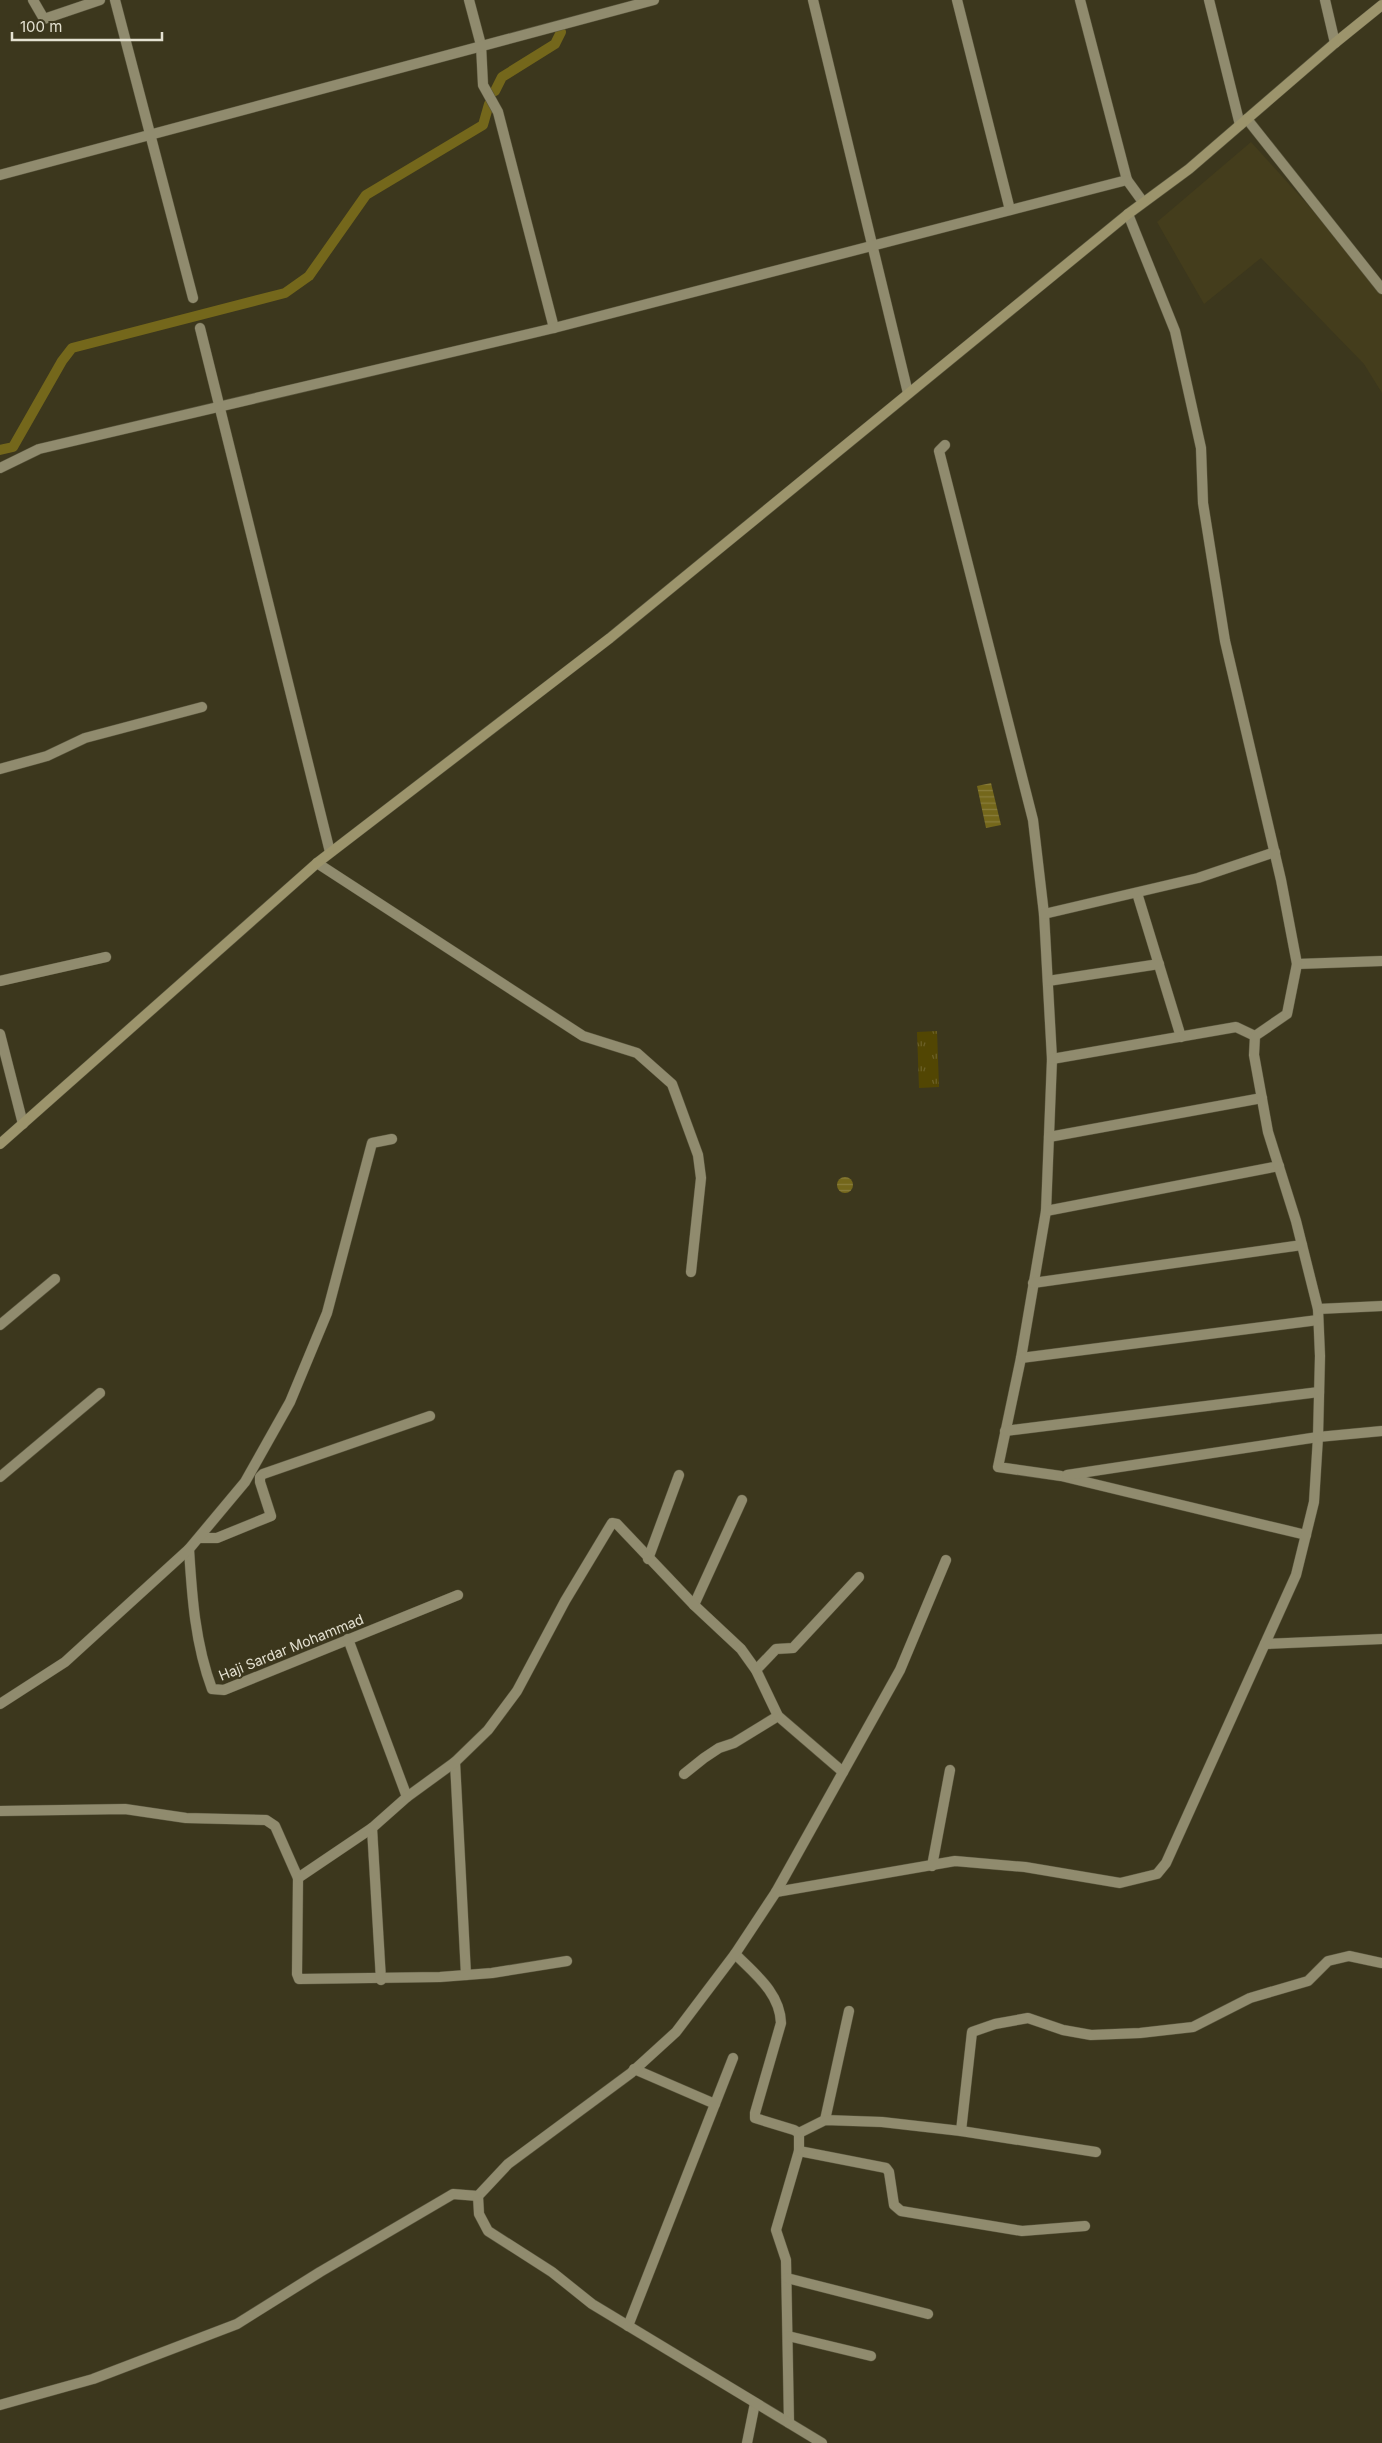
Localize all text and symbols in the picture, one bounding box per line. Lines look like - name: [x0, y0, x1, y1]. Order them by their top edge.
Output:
- scale bar: [12, 10, 162, 42]
- text: 100 m: [20, 17, 62, 36]
- street label: Haji Sardar Mohammad: [216, 1610, 366, 1684]

